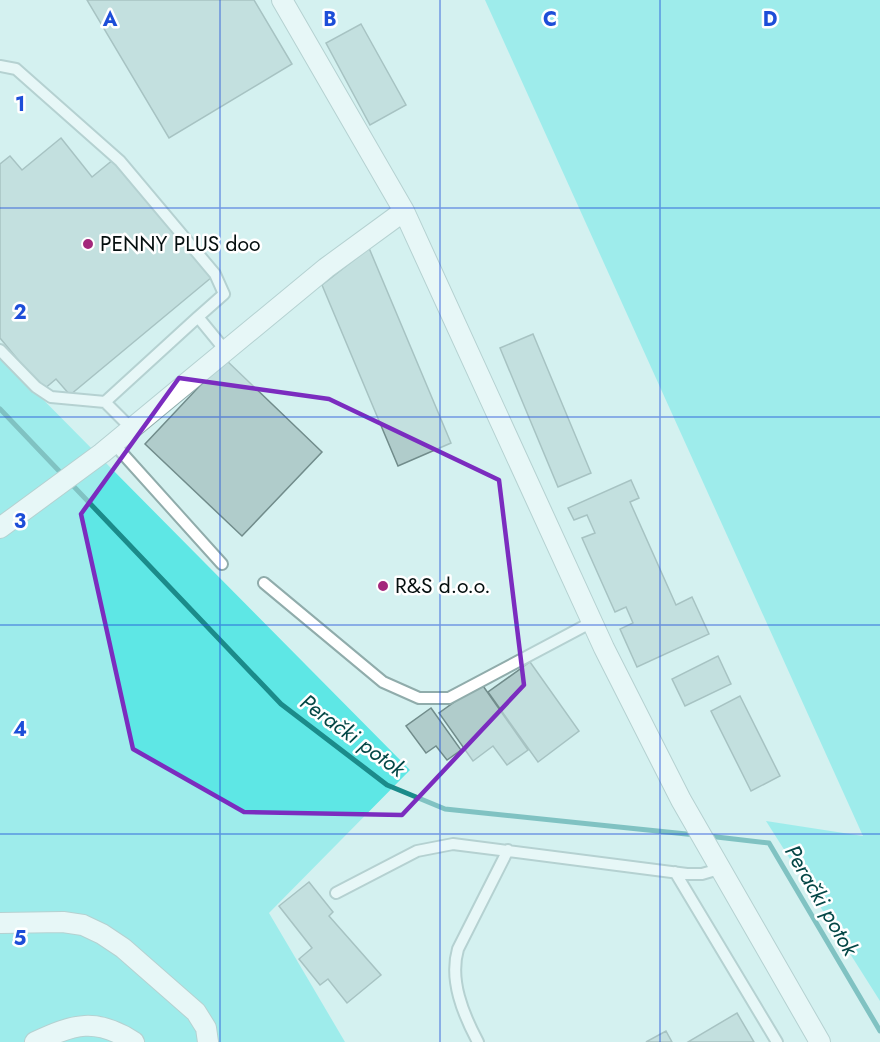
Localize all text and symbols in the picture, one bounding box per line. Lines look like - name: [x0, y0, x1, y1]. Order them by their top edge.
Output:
- text: A: [102, 5, 118, 34]
- text: B: [323, 5, 337, 34]
- text: C: [543, 5, 557, 34]
- text: D: [763, 5, 777, 34]
- text: 1: [15, 90, 25, 119]
- place label: PENNY PLUS doo: [100, 229, 261, 259]
- marker: PENNY PLUS doo: [81, 237, 95, 251]
- text: 2: [13, 298, 27, 327]
- text: 3: [14, 507, 26, 536]
- place label: R&S d.o.o.: [395, 571, 490, 601]
- marker: R&S d.o.o.: [376, 579, 390, 593]
- water label: Perački potok: [294, 686, 414, 785]
- text: 4: [13, 715, 27, 744]
- water label: Perački potok: [777, 839, 867, 963]
- text: 5: [14, 924, 27, 953]

